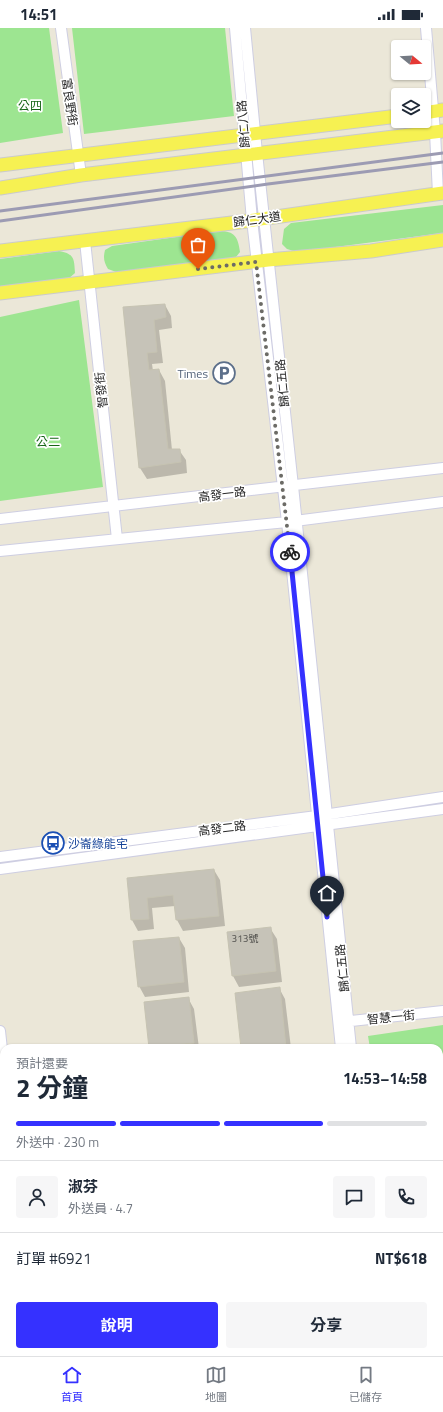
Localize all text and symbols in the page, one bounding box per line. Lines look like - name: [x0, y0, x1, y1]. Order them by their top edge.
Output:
- text: 14:51: [20, 3, 57, 26]
- north arrow: [391, 40, 431, 80]
- map controls: [391, 40, 431, 128]
- street label: 富良野街: [57, 77, 83, 127]
- button: layers: [391, 88, 431, 128]
- park label: 公四: [18, 96, 42, 115]
- street label: 歸仁八路: [231, 99, 255, 149]
- street label: 歸仁大道: [232, 206, 282, 232]
- pin: [181, 228, 215, 269]
- icon: bag: [187, 234, 209, 256]
- street label: 歸仁五路: [270, 358, 294, 408]
- parking icon: Times: [211, 360, 237, 386]
- place label: Times: [177, 364, 208, 383]
- street label: 智發街: [90, 371, 112, 409]
- park label: 公二: [36, 432, 60, 451]
- street label: 高發一路: [197, 482, 247, 506]
- courier: [270, 532, 310, 572]
- icon: bike: [279, 541, 301, 563]
- street label: 高發二路: [197, 816, 247, 840]
- bus stop icon: 沙崙綠能宅: [40, 830, 66, 856]
- place label: 沙崙綠能宅: [68, 834, 128, 853]
- pin: [310, 876, 344, 917]
- icon: home: [316, 882, 338, 904]
- house number: 313號: [232, 931, 258, 946]
- street label: 歸仁五路: [330, 943, 354, 993]
- street label: 智慧一街: [366, 1005, 416, 1029]
- text: 預計還要: [16, 1053, 68, 1073]
- text: 14:53–14:58: [343, 1067, 427, 1090]
- text: 2 分鐘: [16, 1068, 88, 1107]
- text: 外送中 · 230 m: [16, 1132, 99, 1152]
- text: 淑芬: [68, 1175, 98, 1198]
- button: person: [16, 1176, 58, 1218]
- button: chat: [333, 1176, 375, 1218]
- button: phone: [385, 1176, 427, 1218]
- text: 外送員 · 4.7: [68, 1198, 133, 1218]
- text: 訂單 #6921: [16, 1247, 91, 1270]
- text: NT$618: [375, 1247, 427, 1270]
- button: 說明: [16, 1302, 218, 1348]
- button: 分享: [226, 1302, 427, 1348]
- tab: 首頁: [61, 1364, 83, 1405]
- tab: 地圖: [205, 1364, 227, 1405]
- tab: 已儲存: [349, 1364, 382, 1405]

